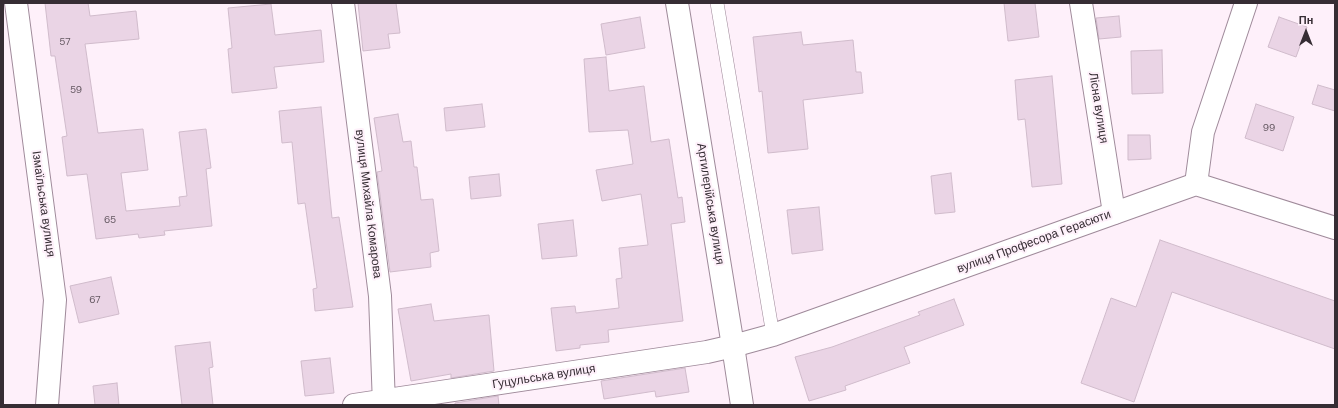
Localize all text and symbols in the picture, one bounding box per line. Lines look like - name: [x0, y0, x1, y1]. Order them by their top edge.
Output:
- north arrow: [1286, 12, 1326, 52]
- text: Пн: [1299, 13, 1313, 27]
- house number: 57: [59, 36, 71, 48]
- street label: Лісна вулиця: [1085, 71, 1111, 145]
- house number: 59: [70, 84, 82, 96]
- house number: 99: [1263, 122, 1275, 134]
- street label: вулиця Михайла Комарова: [352, 129, 384, 279]
- street label: Артилерійська вулиця: [693, 142, 727, 266]
- street label: Ізмаїльська вулиця: [28, 150, 58, 258]
- street label: вулиця Професора Герасюти: [955, 207, 1113, 277]
- house number: 65: [104, 214, 116, 226]
- house number: 67: [89, 294, 101, 306]
- street label: Гуцульська вулиця: [491, 362, 597, 392]

